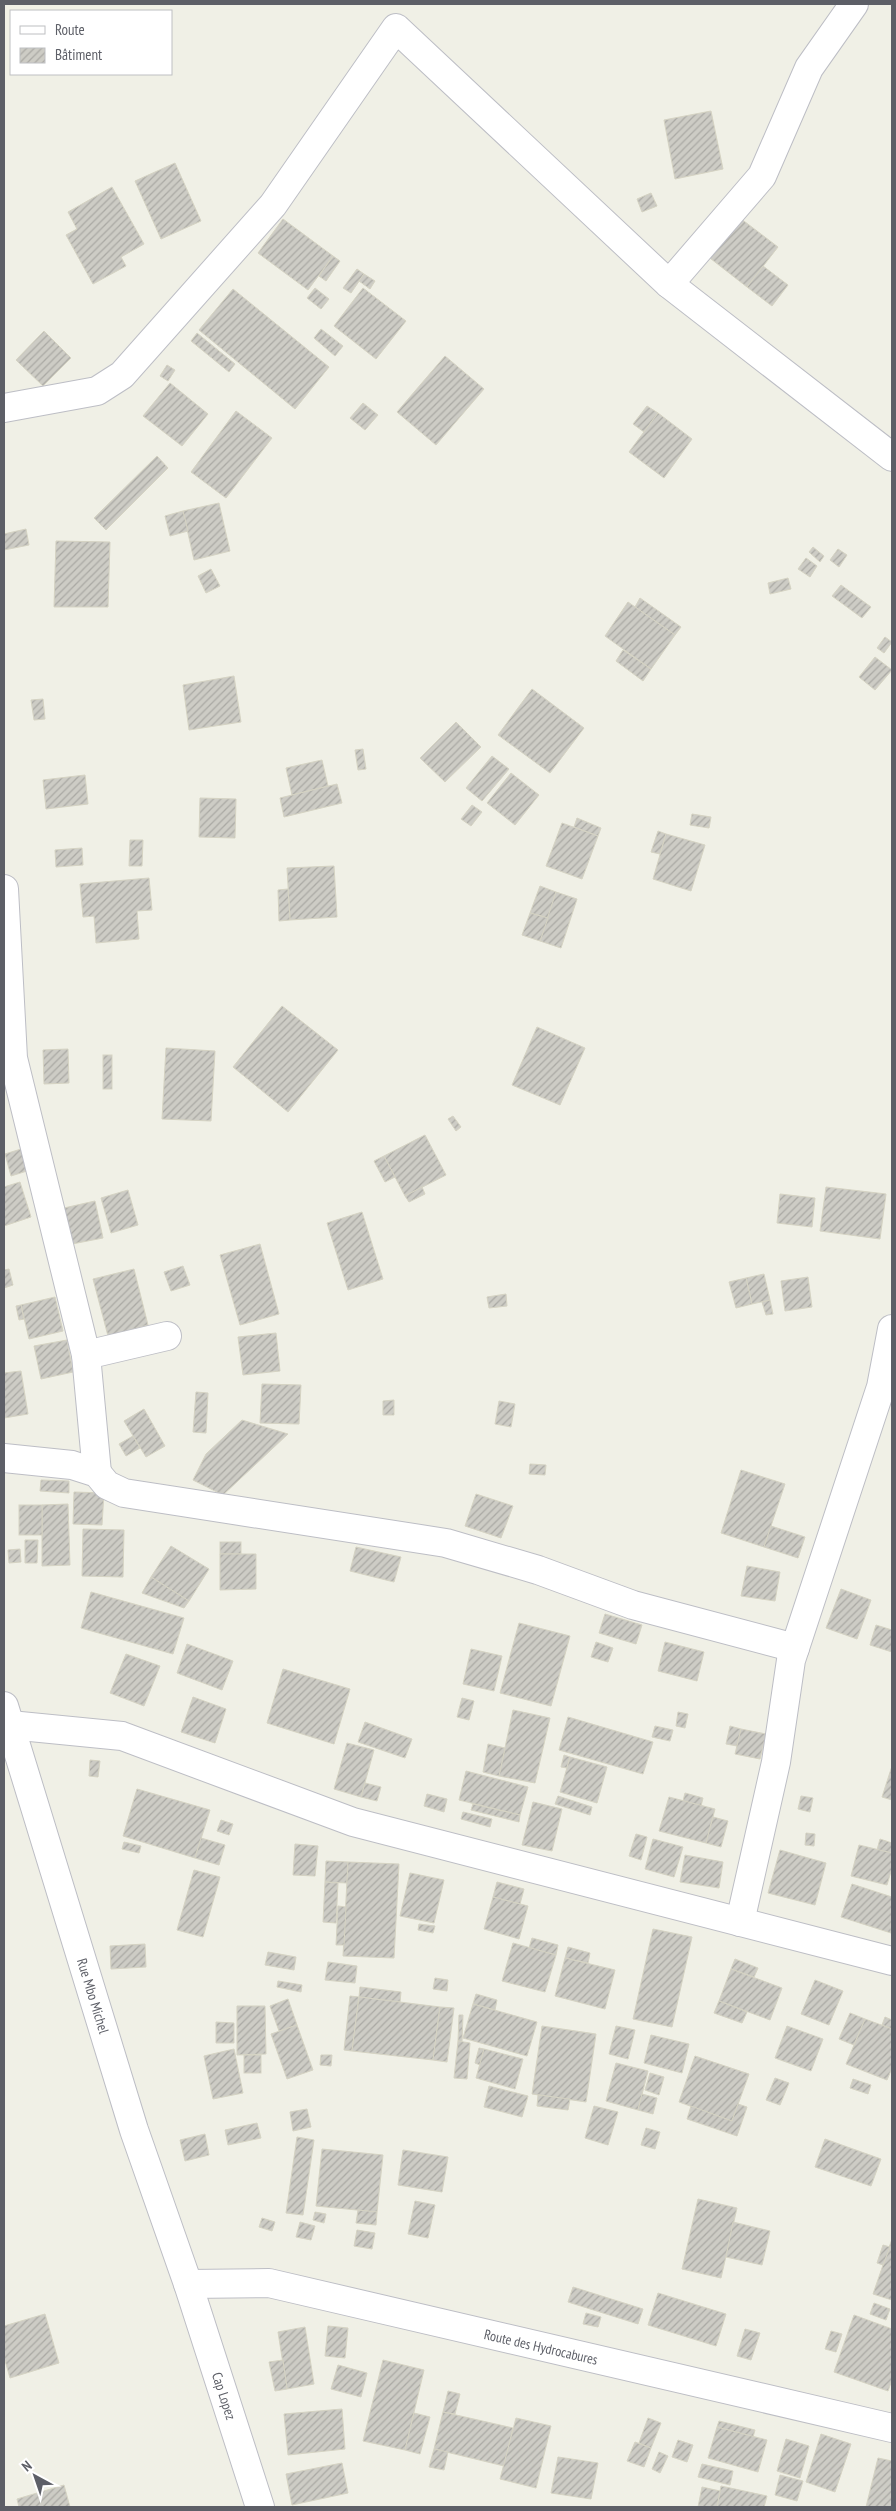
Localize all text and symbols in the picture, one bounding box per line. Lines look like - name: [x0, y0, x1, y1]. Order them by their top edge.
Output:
- legend: [10, 10, 172, 75]
- text: Route: [55, 20, 85, 39]
- text: Bâtiment: [55, 45, 102, 64]
- street label: Rue Mbo Michel: [73, 1956, 113, 2036]
- street label: Route des Hydrocabures: [482, 2325, 600, 2369]
- street label: Cap Lopez: [208, 2370, 240, 2422]
- north arrow: [10, 2451, 60, 2501]
- text: N: [18, 2457, 35, 2475]

